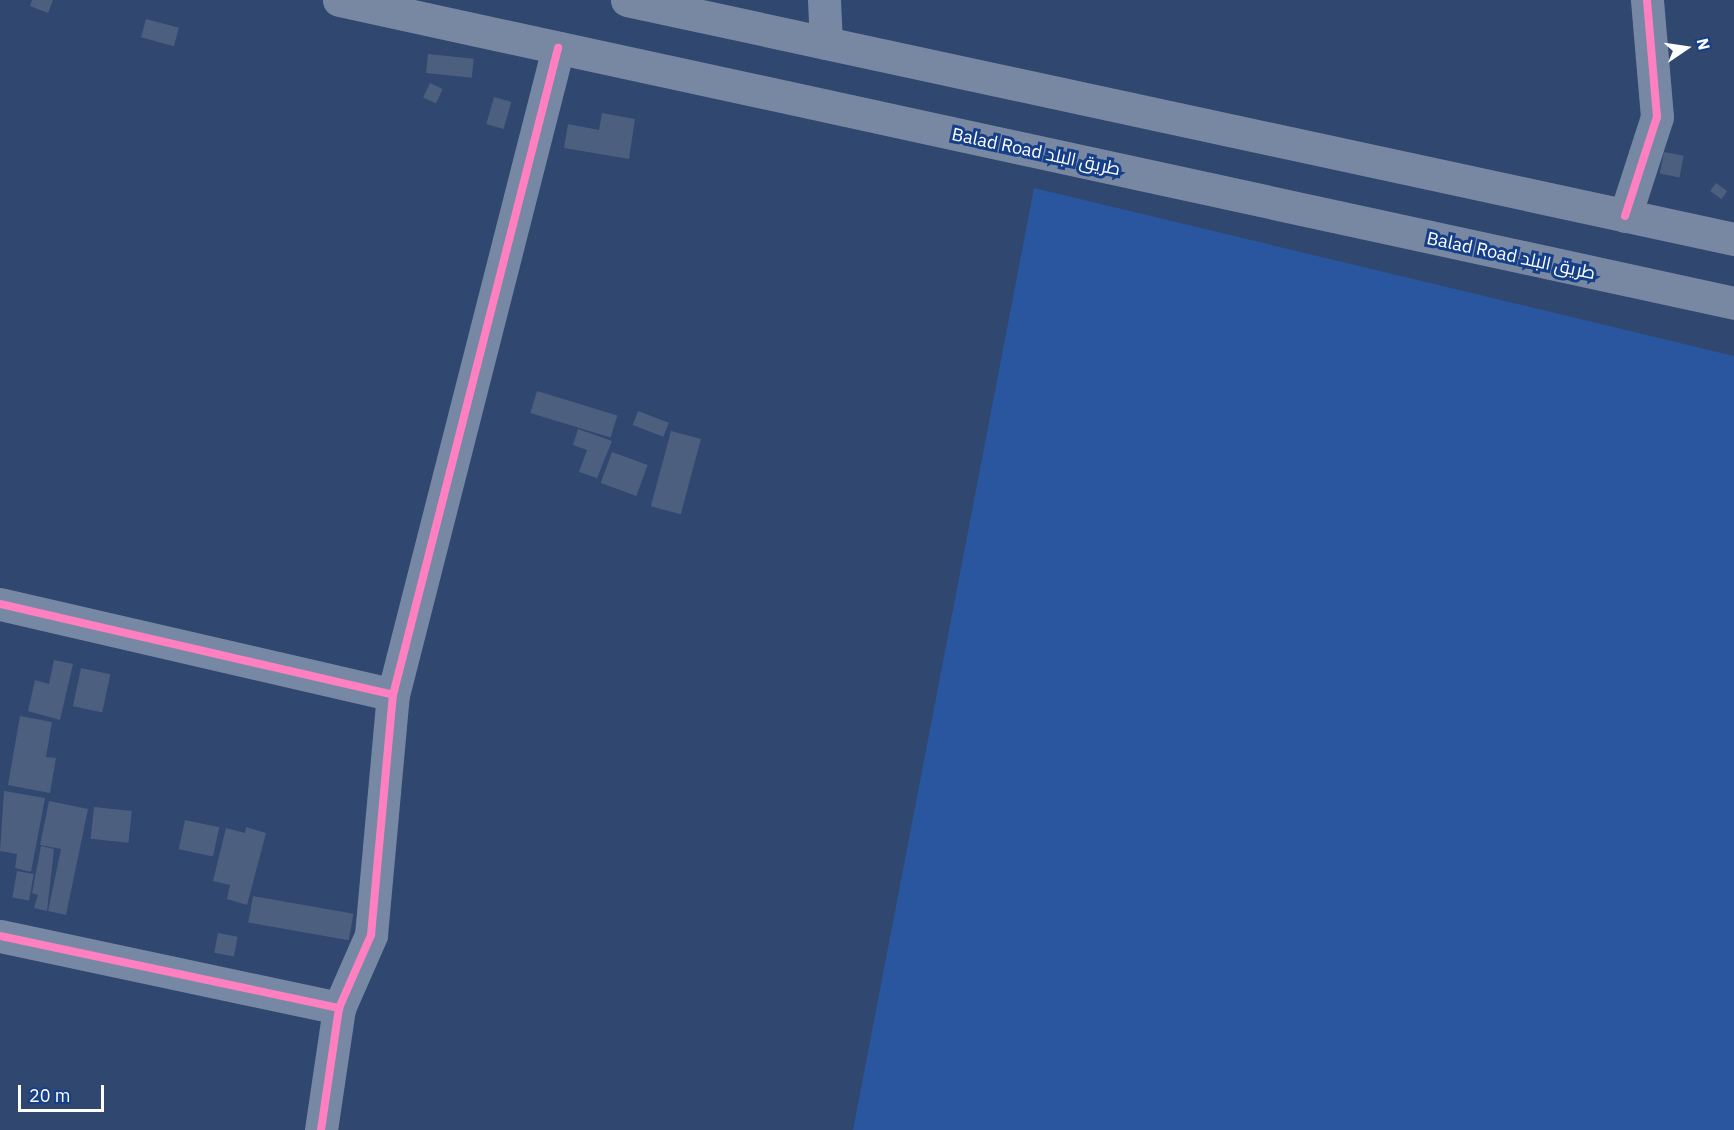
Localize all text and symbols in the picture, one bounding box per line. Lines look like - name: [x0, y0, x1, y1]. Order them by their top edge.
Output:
- north arrow: [1656, 18, 1716, 78]
- text: N: [1692, 36, 1715, 52]
- street label: Balad Road طريق البلد: [950, 124, 1122, 180]
- street label: Balad Road طريق البلد: [1425, 228, 1597, 284]
- scale bar: [21, 1073, 106, 1111]
- text: 20 m: [29, 1084, 71, 1107]

